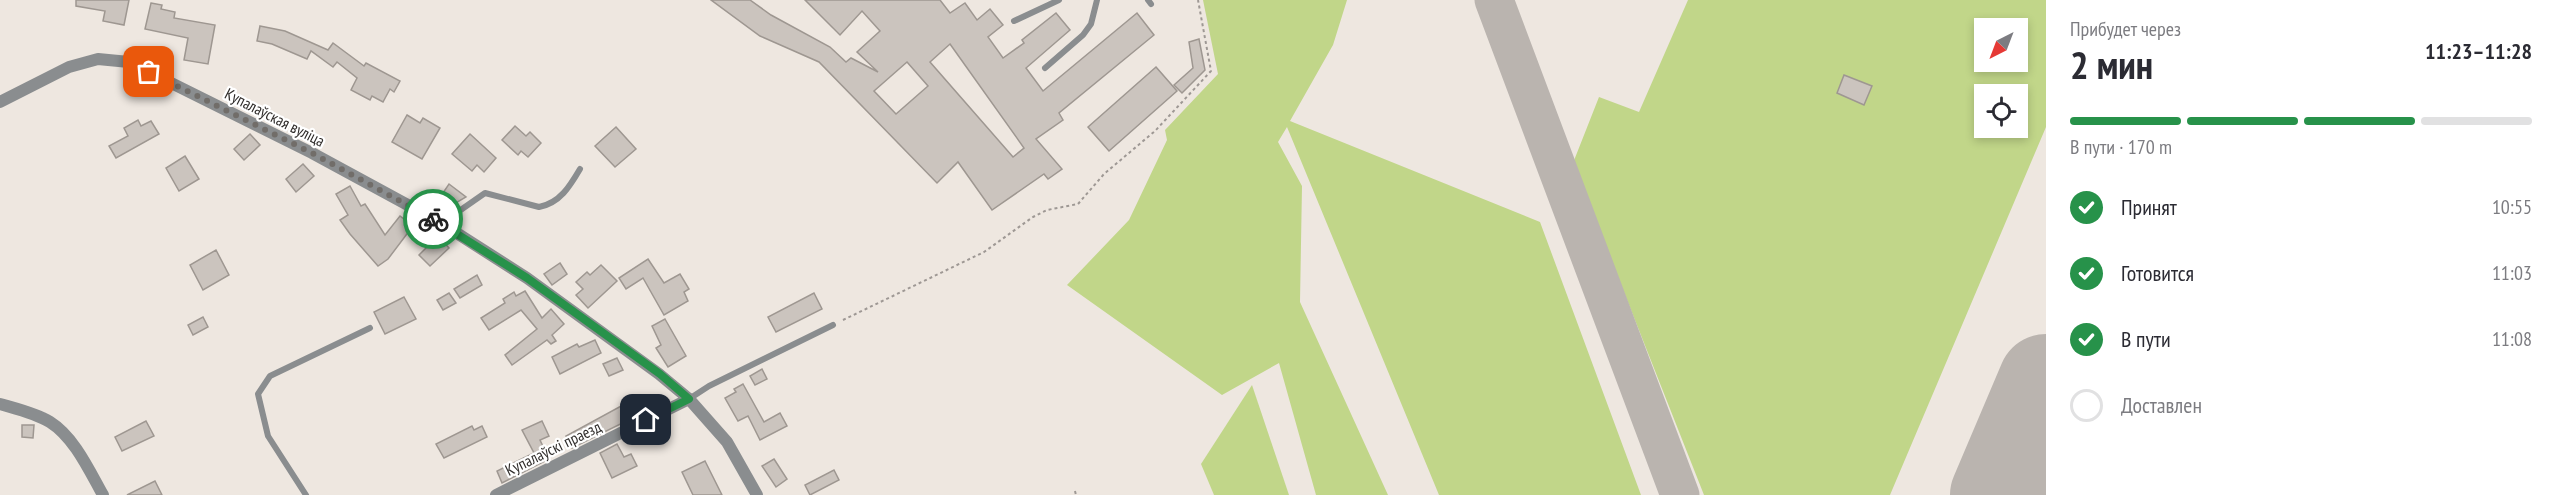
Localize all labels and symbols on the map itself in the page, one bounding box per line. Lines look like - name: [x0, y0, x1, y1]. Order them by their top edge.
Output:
- north arrow: [1974, 18, 2028, 72]
- pin: [123, 46, 174, 97]
- street label: Купалаўская вуліца: [222, 83, 328, 151]
- courier: [403, 189, 463, 249]
- pin: [620, 394, 671, 445]
- street label: Купалаўскі праезд: [502, 416, 604, 480]

